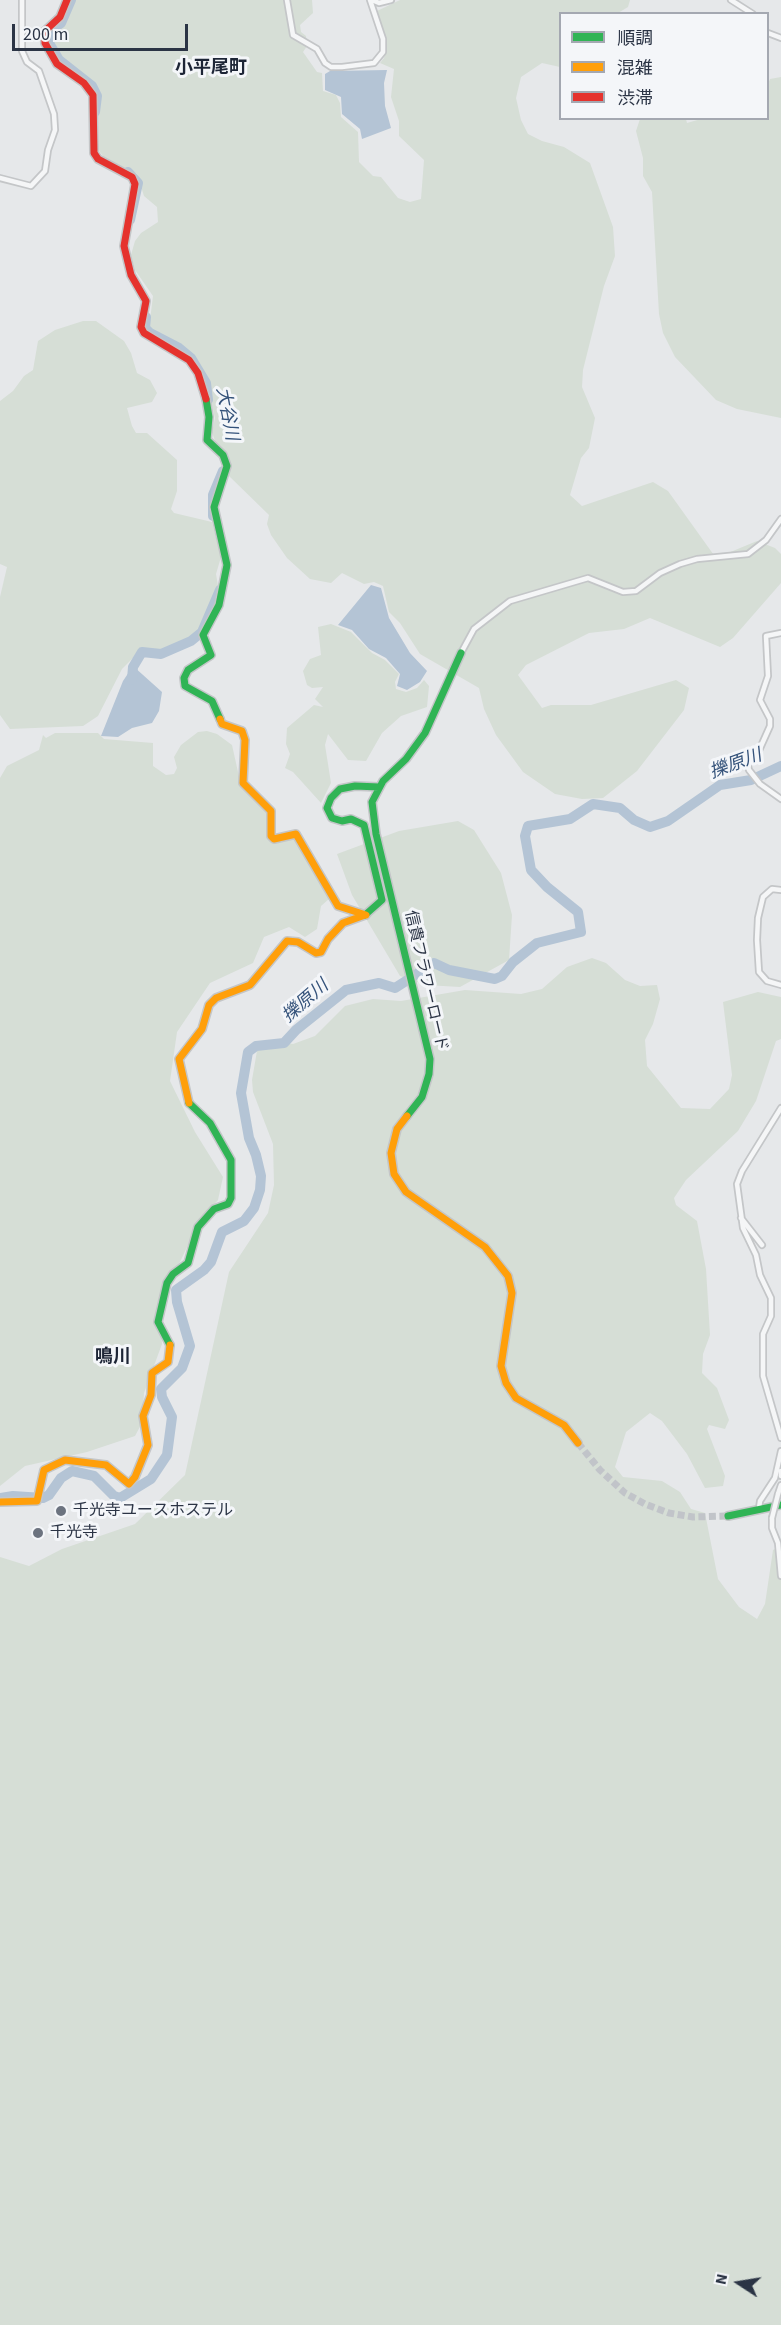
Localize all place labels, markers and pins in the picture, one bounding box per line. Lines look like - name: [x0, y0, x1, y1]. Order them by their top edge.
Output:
- place label: 千光寺ユースホステル: [73, 1501, 233, 1521]
- marker: 千光寺ユースホステル: [54, 1504, 68, 1518]
- place label: 千光寺: [50, 1523, 98, 1543]
- marker: 千光寺: [31, 1526, 45, 1540]

